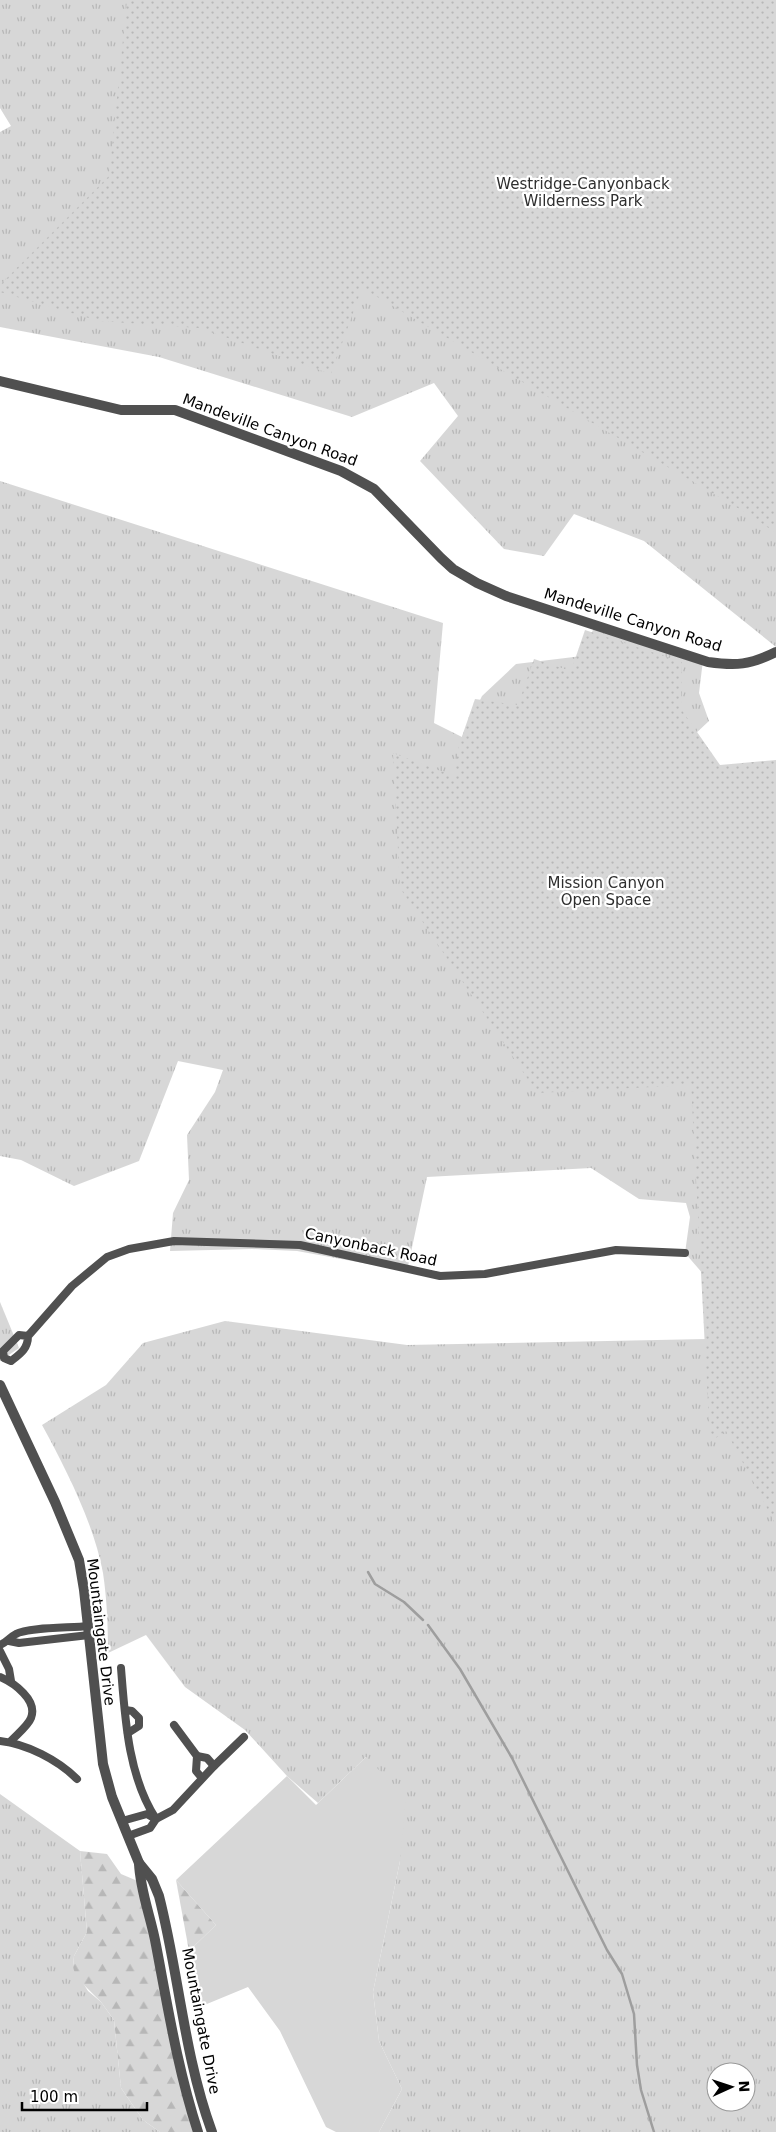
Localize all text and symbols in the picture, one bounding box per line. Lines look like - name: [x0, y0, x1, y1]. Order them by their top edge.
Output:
- park label: Westridge-Canyonback Wilderness Park: [496, 175, 670, 210]
- street label: Mandeville Canyon Road: [180, 390, 360, 470]
- street label: Mandeville Canyon Road: [542, 584, 724, 656]
- park label: Mission Canyon Open Space: [547, 874, 665, 909]
- street label: Canyonback Road: [303, 1224, 439, 1270]
- street label: Mountaingate Drive: [83, 1557, 119, 1707]
- street label: Mountaingate Drive: [178, 1946, 224, 2096]
- north arrow: [706, 2062, 756, 2112]
- scale bar: [22, 2080, 148, 2112]
- text: N: [736, 2080, 752, 2093]
- text: 100 m: [30, 2088, 78, 2106]

